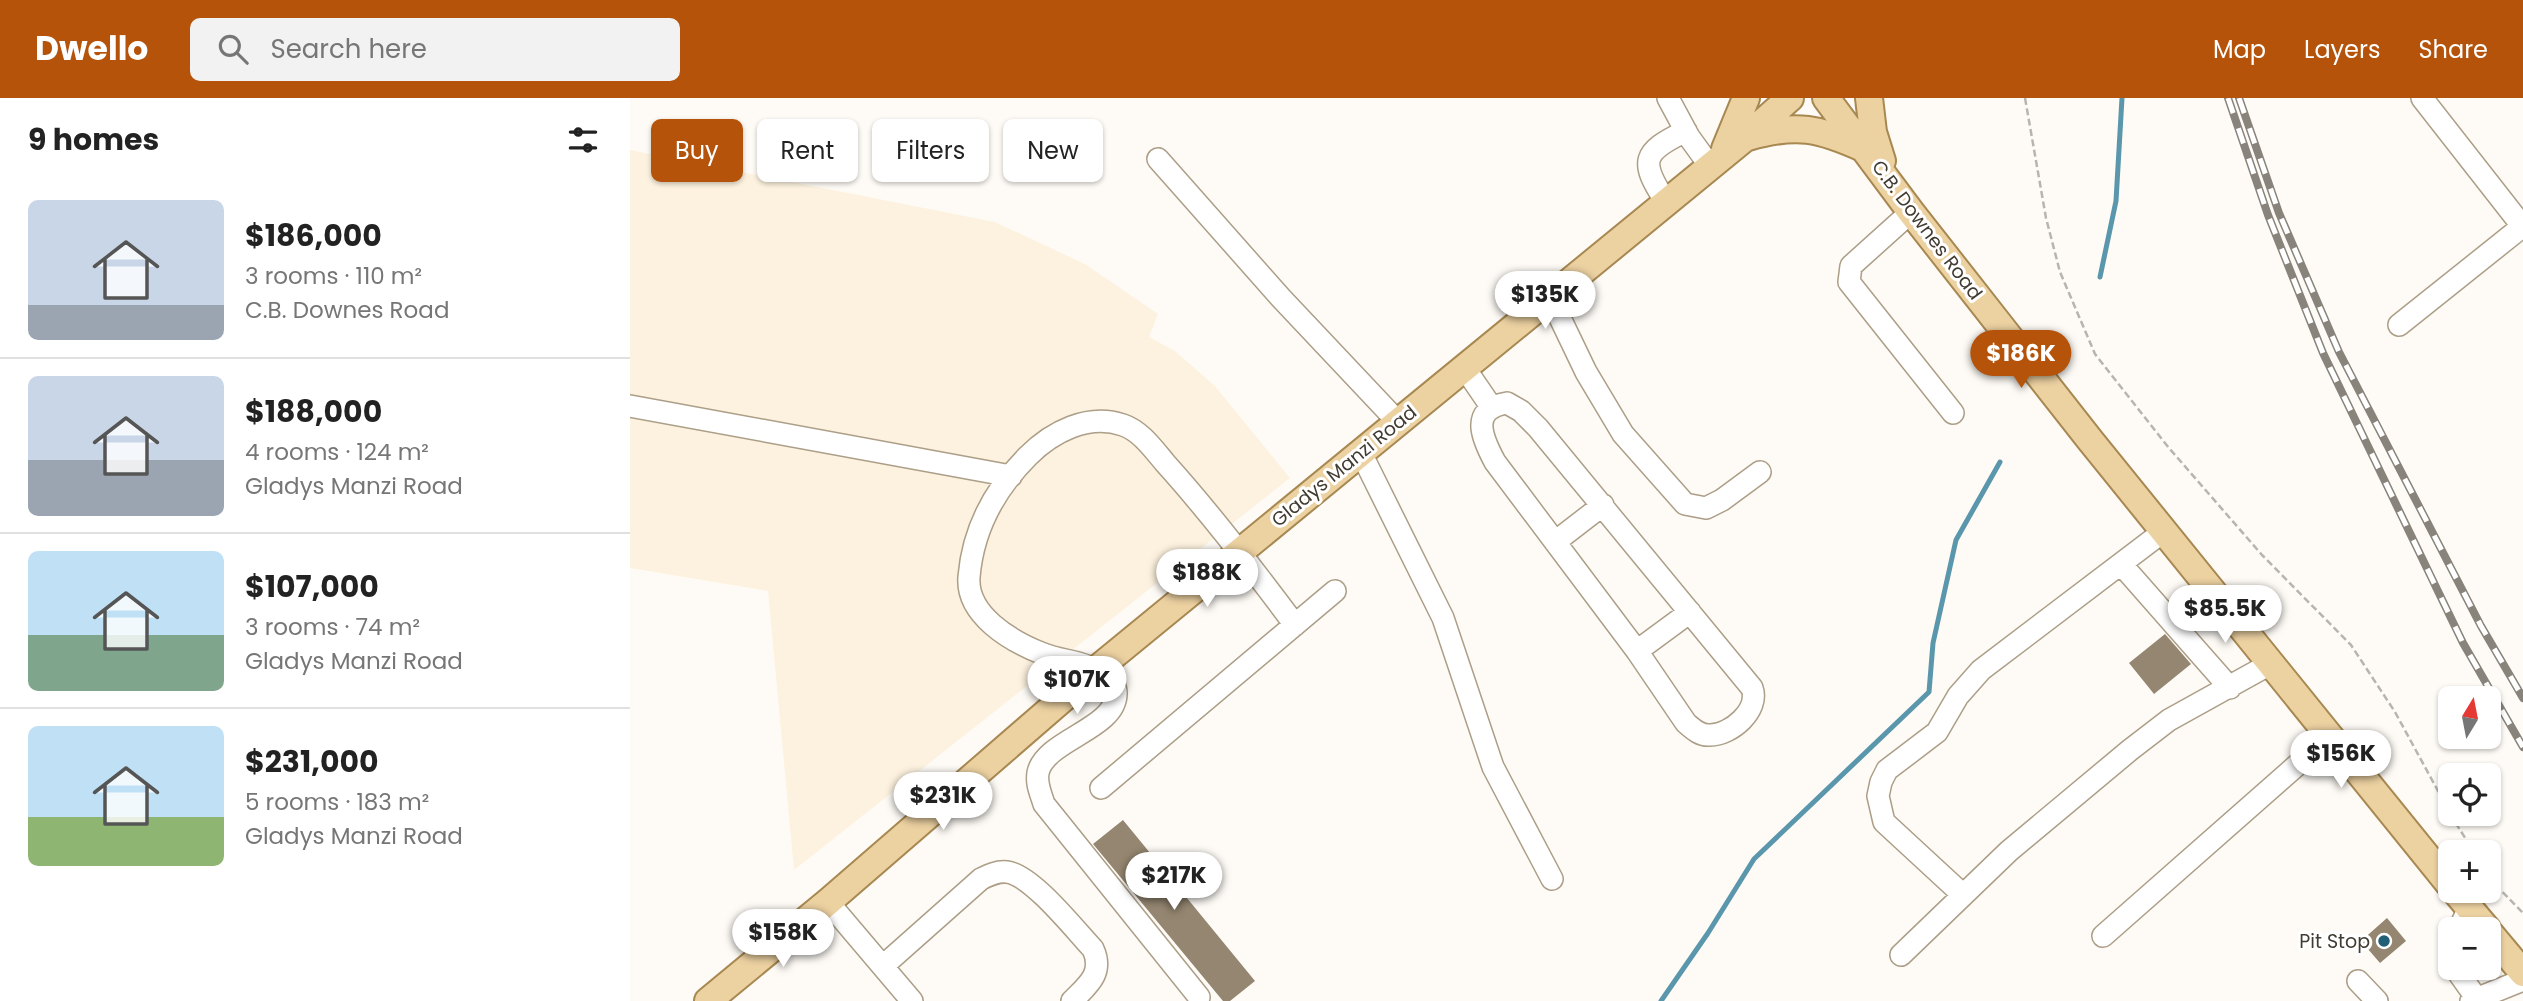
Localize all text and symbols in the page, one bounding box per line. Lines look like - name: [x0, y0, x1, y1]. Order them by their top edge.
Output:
- search box: [190, 18, 680, 81]
- text: Dwello: [35, 25, 148, 72]
- icon: search: [214, 30, 252, 68]
- text: Search here: [270, 31, 427, 67]
- text: Map: [2213, 33, 2266, 66]
- text: Layers: [2304, 33, 2380, 66]
- text: Share: [2418, 33, 2488, 66]
- text: 9 homes: [28, 118, 159, 161]
- chip: Buy: [651, 119, 743, 182]
- chip: Rent: [757, 119, 858, 182]
- chip: Filters: [872, 119, 989, 182]
- chip: New: [1003, 119, 1103, 182]
- icon: filters: [564, 121, 602, 159]
- street label: C.B. Downes Road: [1865, 154, 1989, 306]
- text: $186,000: [245, 214, 382, 257]
- icon: home: [84, 228, 168, 312]
- text: 3 rooms · 110 m²: [245, 260, 422, 292]
- pin: $135K: [1496, 272, 1594, 331]
- text: $135K: [1511, 278, 1579, 310]
- text: C.B. Downes Road: [245, 294, 449, 326]
- pin: $186K: [1972, 330, 2070, 390]
- text: $186K: [1986, 337, 2056, 369]
- text: $188,000: [245, 390, 382, 433]
- street label: Gladys Manzi Road: [1266, 399, 1422, 533]
- icon: home: [84, 404, 168, 488]
- text: 4 rooms · 124 m²: [245, 436, 429, 468]
- text: Gladys Manzi Road: [245, 470, 463, 502]
- pin: $188K: [1158, 550, 1256, 609]
- text: $188K: [1172, 556, 1242, 588]
- text: $107,000: [245, 565, 379, 608]
- icon: home: [84, 579, 168, 663]
- pin: $85.5K: [2168, 586, 2282, 645]
- text: $85.5K: [2184, 592, 2266, 624]
- text: 3 rooms · 74 m²: [245, 611, 420, 643]
- text: Gladys Manzi Road: [245, 645, 463, 677]
- pin: $107K: [1028, 656, 1126, 716]
- text: $107K: [1043, 663, 1111, 695]
- north arrow: [2438, 686, 2501, 749]
- map controls: [2438, 686, 2501, 980]
- pin: $156K: [2292, 730, 2390, 790]
- text: $156K: [2306, 737, 2376, 769]
- text: $231,000: [245, 740, 379, 783]
- icon: home: [84, 754, 168, 838]
- button: locate: [2438, 763, 2501, 826]
- pin: $231K: [894, 772, 992, 832]
- text: $231K: [910, 779, 976, 811]
- text: 5 rooms · 183 m²: [245, 786, 429, 818]
- text: Gladys Manzi Road: [245, 820, 463, 852]
- button: +: [2438, 840, 2501, 903]
- pin: $217K: [1125, 852, 1223, 912]
- text: $217K: [1141, 859, 1207, 891]
- pin: $158K: [734, 910, 832, 969]
- text: $158K: [748, 916, 818, 948]
- button: −: [2438, 917, 2501, 980]
- place label: Pit Stop: [2299, 928, 2370, 955]
- marker: Pit Stop: [2376, 933, 2392, 949]

